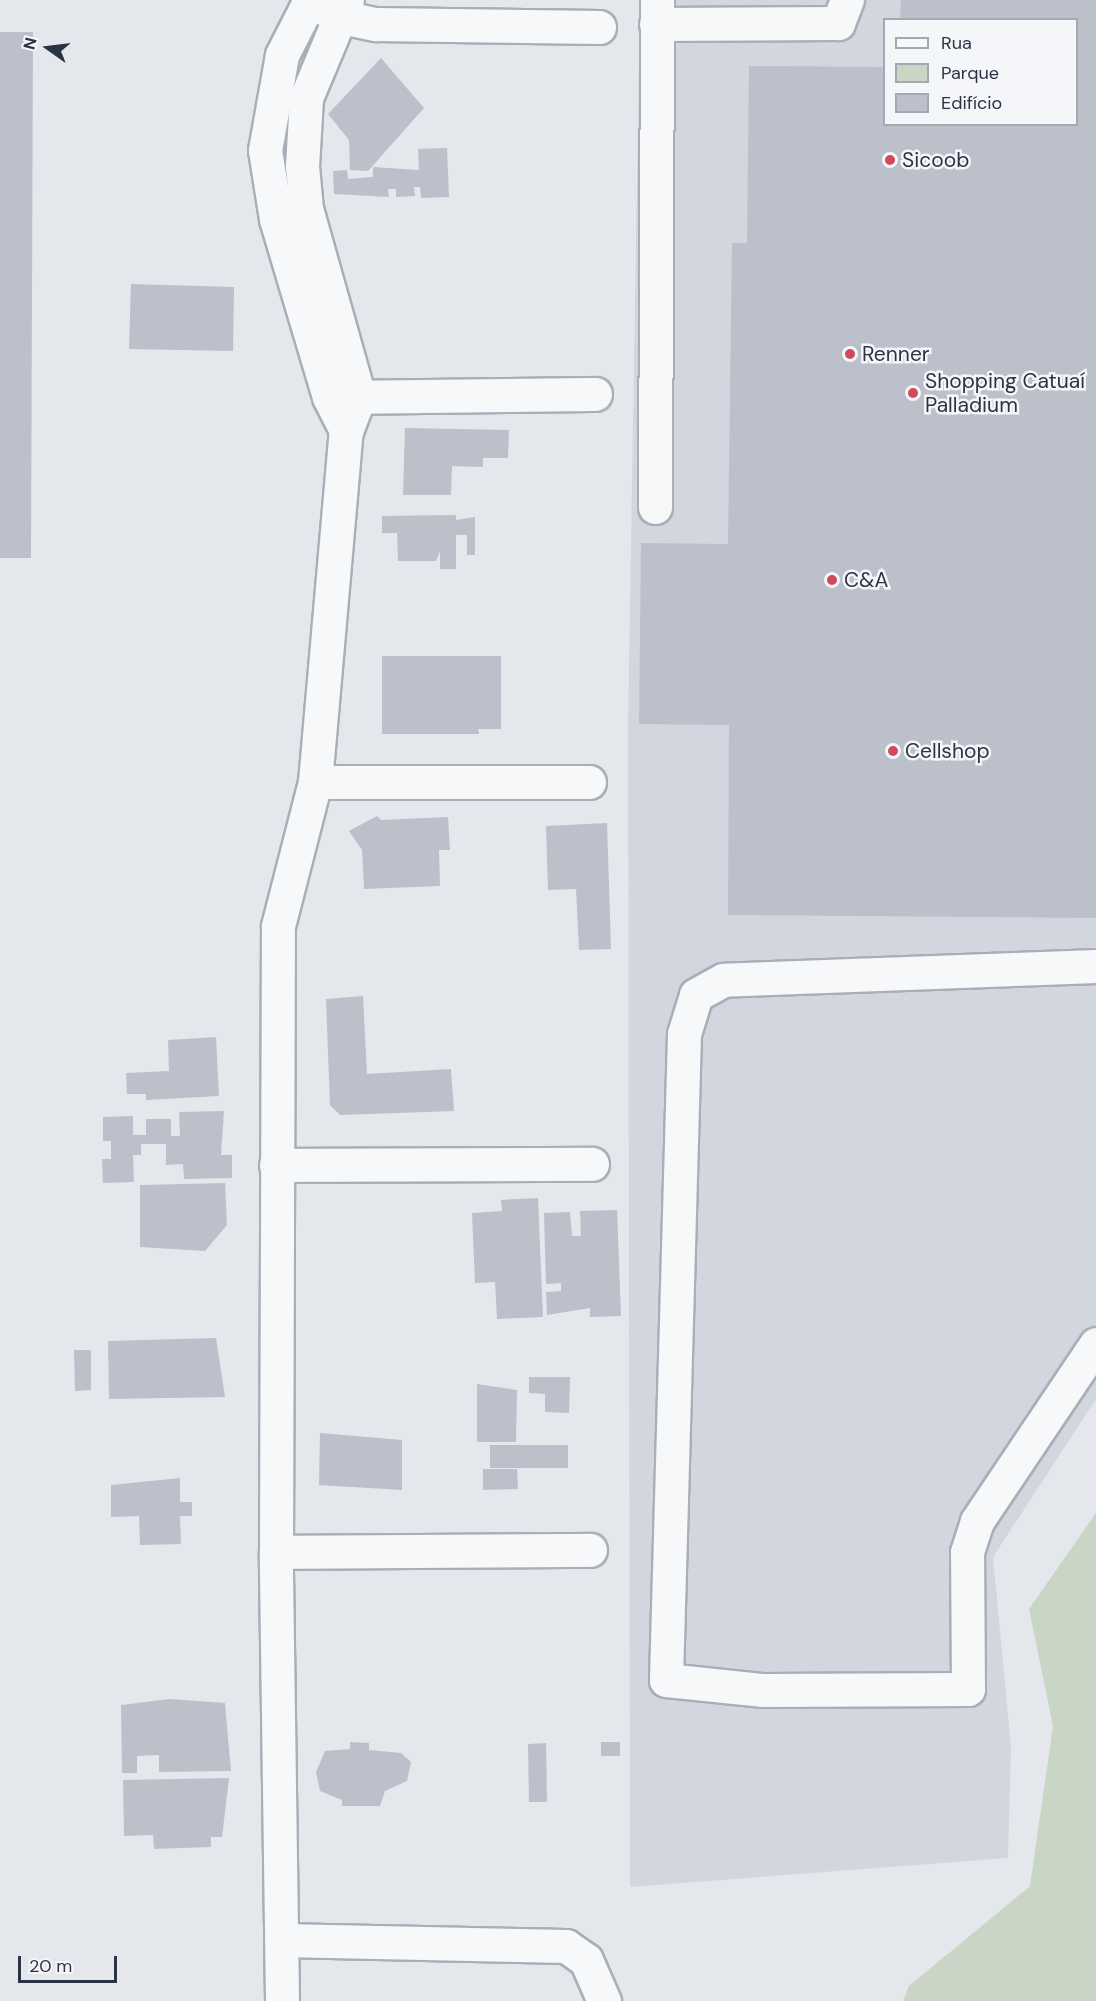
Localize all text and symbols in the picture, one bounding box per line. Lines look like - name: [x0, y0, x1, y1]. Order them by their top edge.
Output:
- north arrow: [18, 18, 78, 78]
- legend: [883, 18, 1078, 126]
- text: Rua: [941, 31, 972, 55]
- text: N: [18, 35, 42, 52]
- text: Parque: [941, 61, 999, 85]
- text: Edifício: [941, 91, 1002, 115]
- place label: Sicoob: [902, 147, 969, 173]
- marker: Sicoob: [883, 153, 897, 167]
- place label: Renner: [862, 341, 930, 367]
- marker: Renner: [843, 347, 857, 361]
- place label: Shopping Catuaí Palladium: [925, 368, 1085, 418]
- marker: Shopping Catuaí Palladium: [906, 386, 920, 400]
- place label: C&A: [844, 567, 888, 593]
- marker: C&A: [825, 573, 839, 587]
- place label: Cellshop: [905, 738, 990, 764]
- marker: Cellshop: [886, 744, 900, 758]
- scale bar: [21, 1944, 120, 1982]
- text: 20 m: [29, 1954, 72, 1978]

